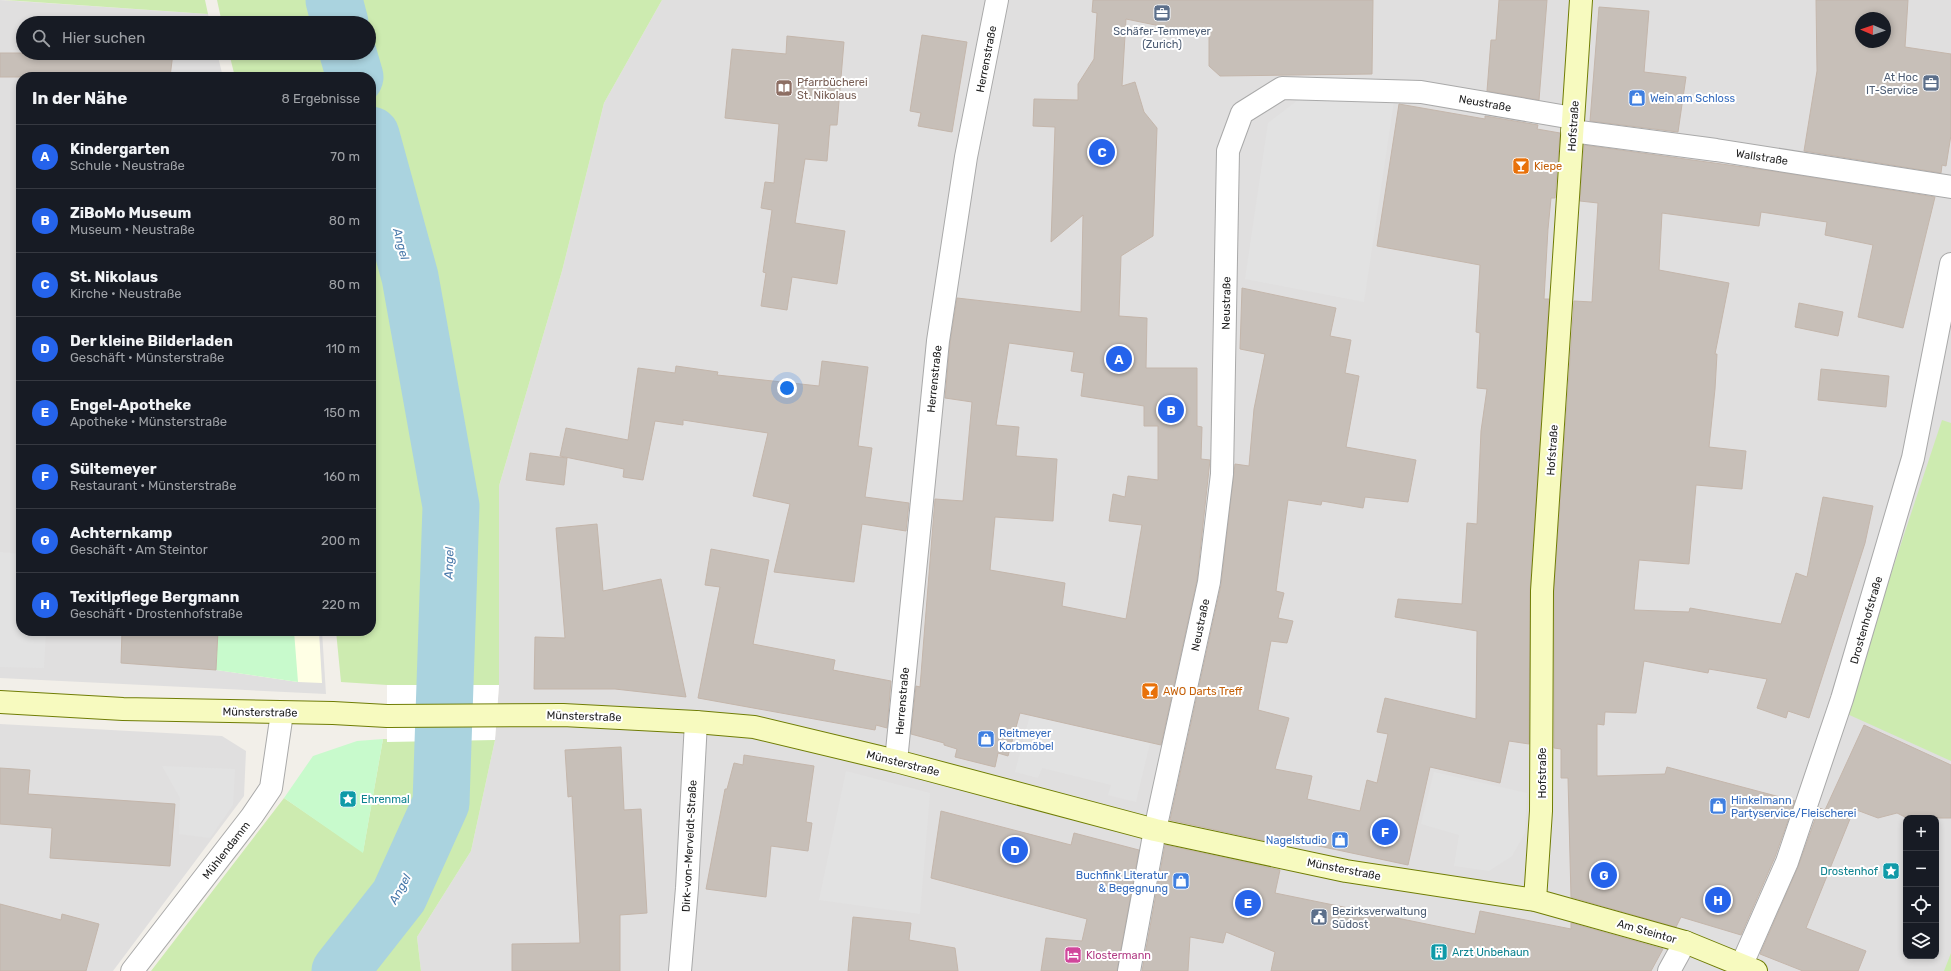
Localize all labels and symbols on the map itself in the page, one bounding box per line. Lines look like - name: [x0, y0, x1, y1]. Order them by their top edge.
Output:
- office icon: Schäfer-Temmeyer (Zurich): [1152, 3, 1172, 23]
- north arrow: [1855, 12, 1891, 48]
- street label: Herrenstraße: [974, 25, 999, 94]
- place label: Schäfer-Temmeyer (Zurich): [1113, 25, 1212, 51]
- place label: At Hoc IT-Service: [1866, 71, 1918, 97]
- office icon: At Hoc IT-Service: [1921, 73, 1941, 93]
- place label: Pfarrbücherei St. Nikolaus: [797, 76, 868, 102]
- library icon: Pfarrbücherei St. Nikolaus: [774, 78, 794, 98]
- shop icon: Wein am Schloss: [1627, 88, 1647, 108]
- street label: Neustraße: [1458, 92, 1512, 115]
- place label: Wein am Schloss: [1650, 92, 1736, 105]
- street label: Hofstraße: [1565, 100, 1582, 152]
- pin: C: [1089, 137, 1115, 167]
- street label: Wallstraße: [1735, 147, 1789, 168]
- bar icon: Kiepe: [1511, 156, 1531, 176]
- place label: Kiepe: [1534, 160, 1562, 173]
- water label: Angel: [390, 226, 412, 262]
- street label: Neustraße: [1220, 276, 1233, 330]
- pin: A: [1106, 344, 1132, 374]
- street label: Herrenstraße: [924, 345, 945, 413]
- your location: [777, 378, 797, 398]
- pin: B: [1158, 395, 1184, 425]
- street label: Hofstraße: [1544, 424, 1561, 476]
- water label: Angel: [441, 546, 457, 580]
- street label: Drostenhofstraße: [1848, 575, 1885, 665]
- street label: Neustraße: [1189, 598, 1212, 652]
- street label: Herrenstraße: [893, 667, 912, 735]
- bar icon: AWO Darts Treff: [1140, 681, 1160, 701]
- place label: AWO Darts Treff: [1163, 685, 1243, 698]
- street label: Münsterstraße: [222, 705, 298, 720]
- street label: Münsterstraße: [546, 709, 622, 724]
- place label: Reitmeyer Korbmöbel: [999, 727, 1054, 753]
- shop icon: Reitmeyer Korbmöbel: [976, 729, 996, 749]
- street label: Hofstraße: [1536, 747, 1549, 799]
- street label: Münsterstraße: [865, 748, 941, 779]
- street label: Dirk-von-Merveldt-Straße: [680, 780, 699, 913]
- place icon: Ehrenmal: [338, 789, 358, 809]
- place label: Ehrenmal: [361, 793, 410, 806]
- place label: Hinkelmann Partyservice/Fleischerei: [1731, 794, 1856, 820]
- shop icon: Hinkelmann Partyservice/Fleischerei: [1708, 796, 1728, 816]
- pin: F: [1372, 817, 1398, 847]
- street label: Mühlendamm: [200, 819, 253, 882]
- shop icon: Nagelstudio: [1330, 830, 1350, 850]
- place label: Nagelstudio: [1266, 834, 1327, 847]
- pin: D: [1002, 835, 1028, 865]
- street label: Münsterstraße: [1306, 856, 1382, 883]
- pin: G: [1591, 860, 1617, 890]
- place icon: Drostenhof: [1881, 861, 1901, 881]
- place label: Drostenhof: [1820, 865, 1879, 878]
- place label: Buchfink Literatur & Begegnung: [1076, 869, 1169, 895]
- water label: Angel: [386, 871, 414, 907]
- shop icon: Buchfink Literatur & Begegnung: [1171, 871, 1191, 891]
- pin: H: [1705, 885, 1731, 915]
- pin: E: [1235, 888, 1261, 918]
- place label: Bezirksverwaltung Südost: [1332, 905, 1427, 931]
- public building icon: Bezirksverwaltung Südost: [1309, 907, 1329, 927]
- street label: Am Steintor: [1616, 917, 1679, 946]
- building icon: Arzt Unbehaun: [1429, 942, 1449, 962]
- hotel icon: Klostermann: [1063, 945, 1083, 965]
- place label: Arzt Unbehaun: [1452, 946, 1529, 959]
- place label: Klostermann: [1086, 949, 1151, 962]

